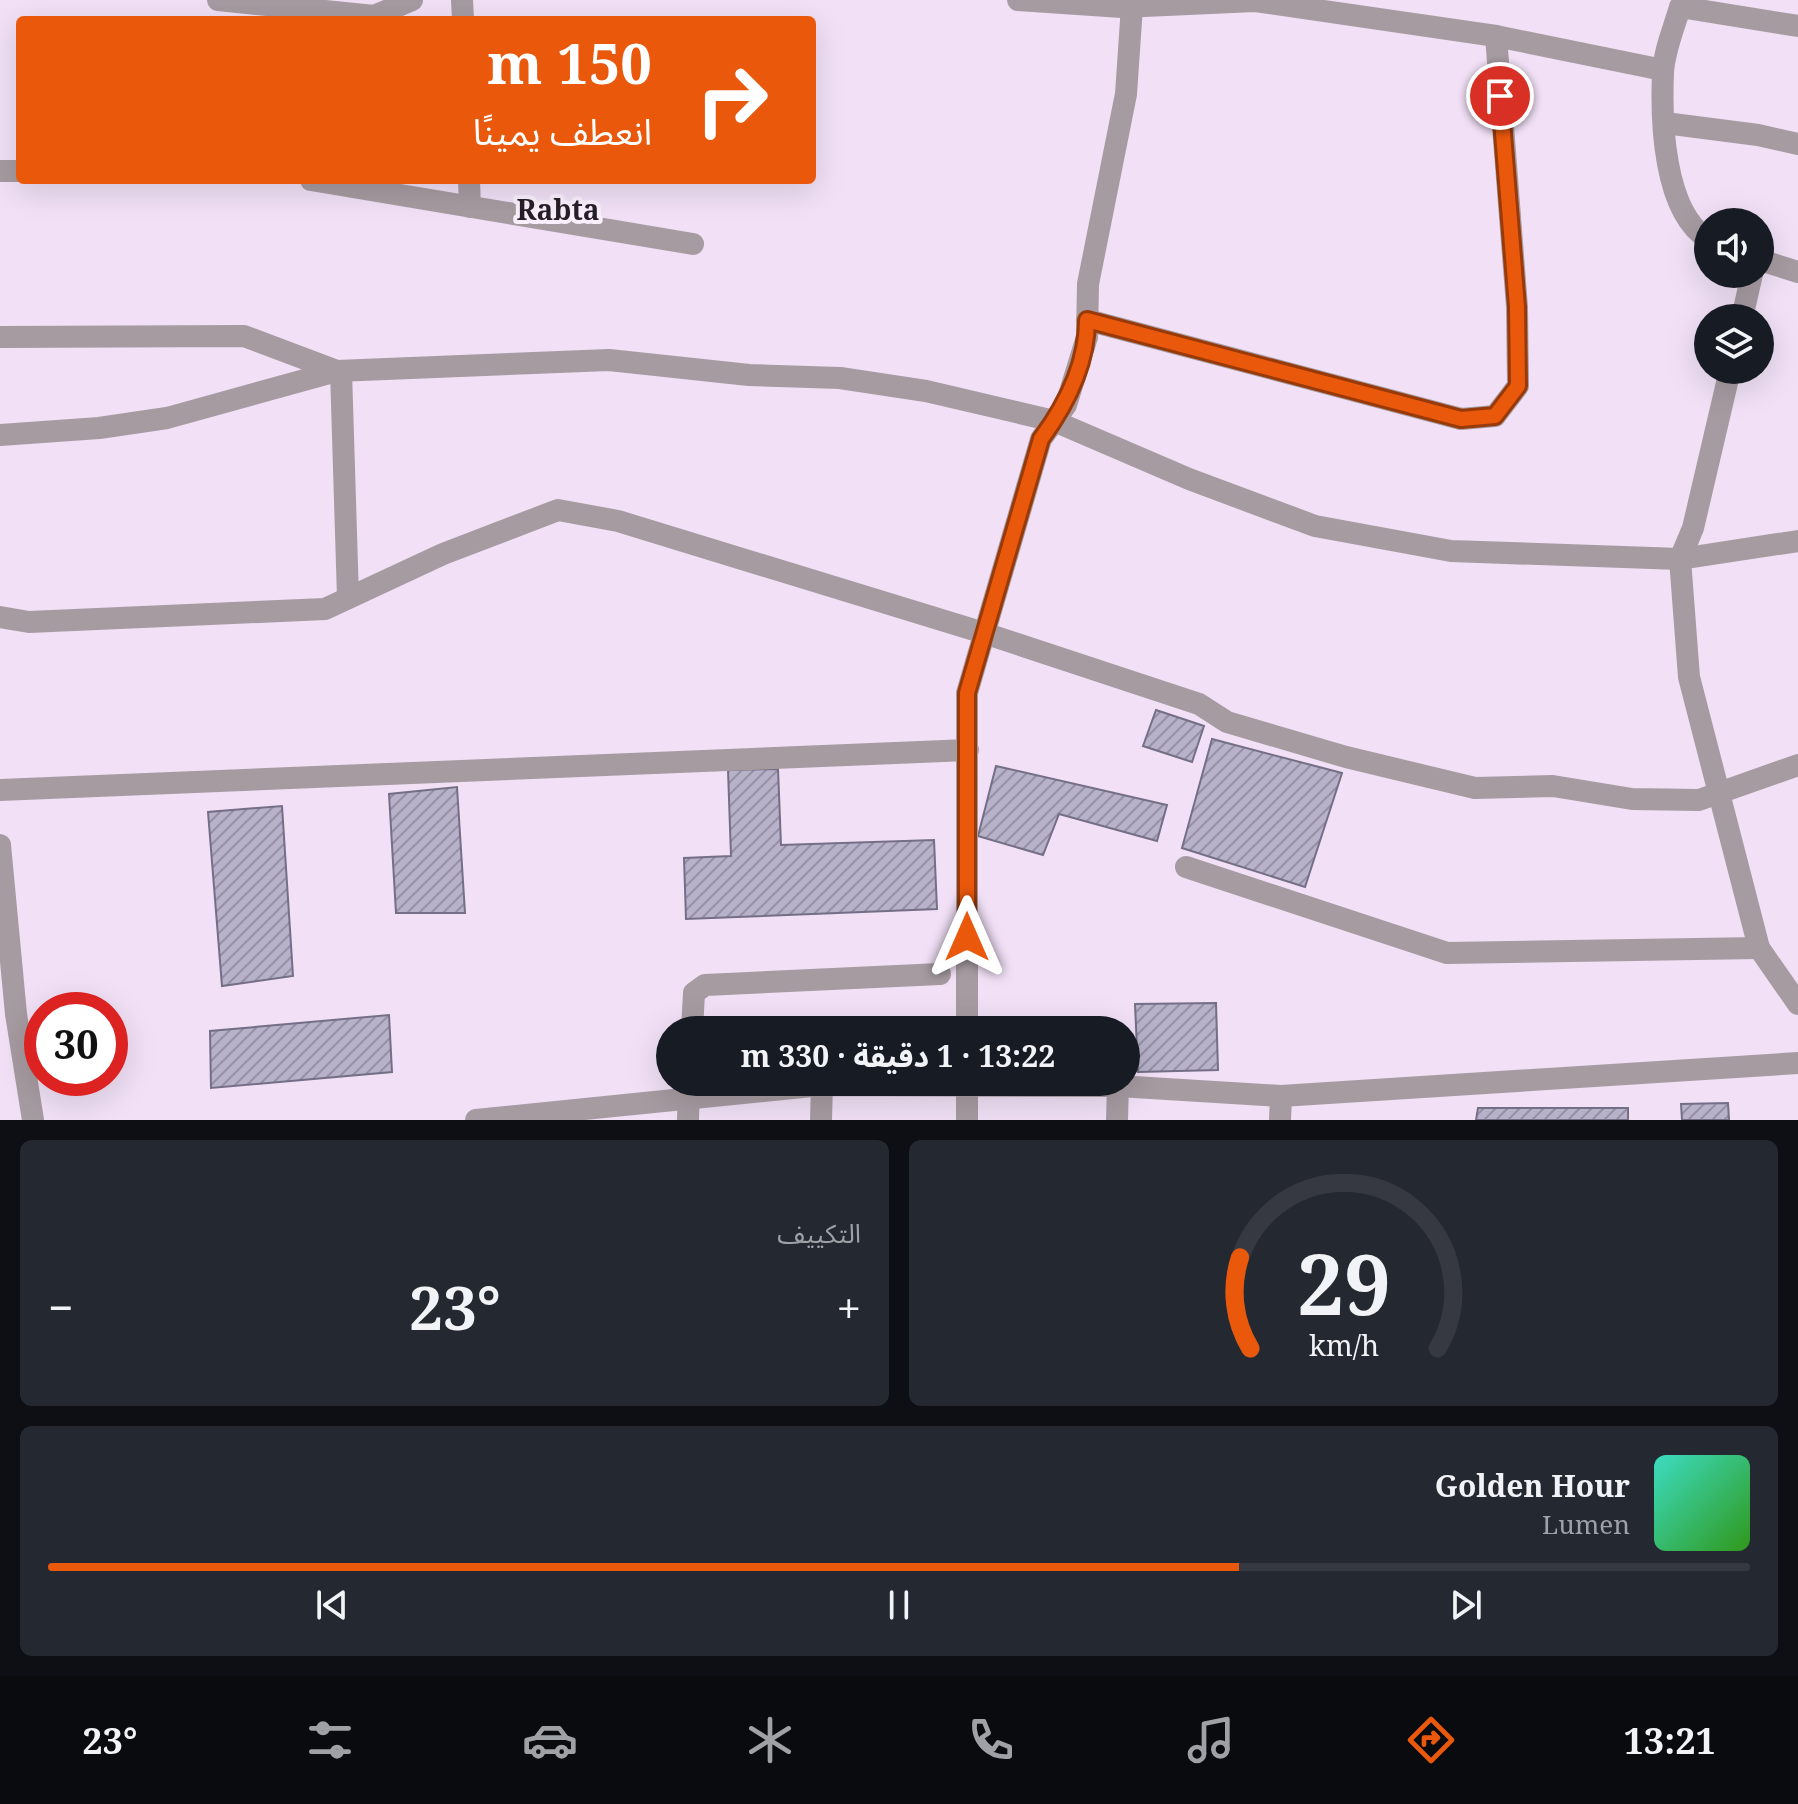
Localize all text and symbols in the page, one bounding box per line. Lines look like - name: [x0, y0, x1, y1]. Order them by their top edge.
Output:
- text: 150 m: [487, 24, 652, 100]
- icon: right: [680, 48, 784, 152]
- pin: [1466, 62, 1534, 130]
- icon: arrive: [1478, 74, 1522, 118]
- text: انعطف يمينًا: [473, 107, 652, 156]
- district label: Rabta: [516, 190, 600, 228]
- map controls: [1694, 208, 1774, 384]
- button: sound: [1694, 208, 1774, 288]
- button: layers: [1694, 304, 1774, 384]
- position arrow: [925, 895, 1009, 979]
- speed limit sign: 30: [24, 992, 128, 1096]
- text: 13:22 · 1 دقيقة · 330 m: [741, 1035, 1055, 1076]
- text: التكييف: [777, 1215, 861, 1251]
- text: 29: [1296, 1226, 1391, 1339]
- text: 23°: [409, 1266, 501, 1348]
- text: −: [48, 1277, 73, 1337]
- text: +: [836, 1277, 861, 1337]
- text: km/h: [1308, 1325, 1379, 1364]
- text: Golden Hour: [1435, 1465, 1630, 1506]
- text: Lumen: [1542, 1506, 1630, 1542]
- icon: previous: [310, 1583, 354, 1627]
- icon: pause: [877, 1583, 921, 1627]
- icon: next: [1444, 1583, 1488, 1627]
- icon: filters: [302, 1712, 358, 1768]
- icon: car: [522, 1712, 578, 1768]
- icon: climate: [742, 1712, 798, 1768]
- icon: phone: [963, 1712, 1019, 1768]
- icon: music: [1183, 1712, 1239, 1768]
- icon: directions: [1403, 1712, 1459, 1768]
- text: 23°: [82, 1716, 137, 1765]
- text: 13:21: [1624, 1716, 1716, 1765]

